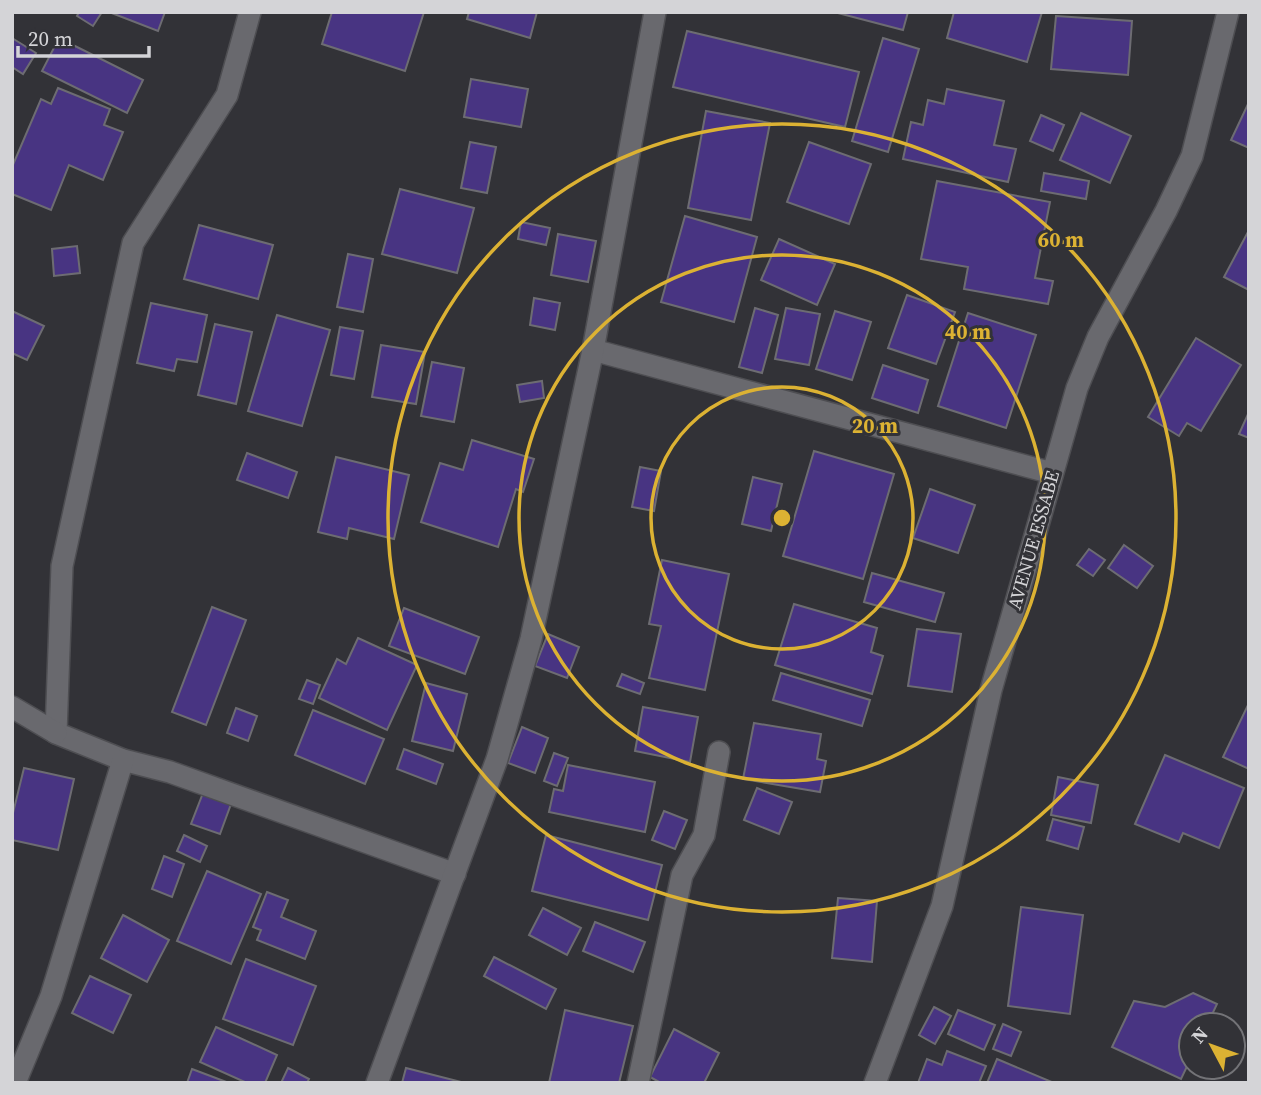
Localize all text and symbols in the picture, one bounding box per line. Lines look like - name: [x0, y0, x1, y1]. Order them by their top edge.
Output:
- scale bar: [18, 14, 149, 58]
- text: 20 m: [28, 24, 73, 53]
- text: 60 m: [1038, 225, 1084, 254]
- text: 40 m: [945, 317, 991, 346]
- text: 20 m: [852, 411, 898, 440]
- street label: AVENUE ESSABE: [1001, 467, 1065, 613]
- centre of rings: [770, 506, 794, 530]
- north arrow: [1177, 1011, 1247, 1081]
- text: N: [1185, 1021, 1214, 1049]

